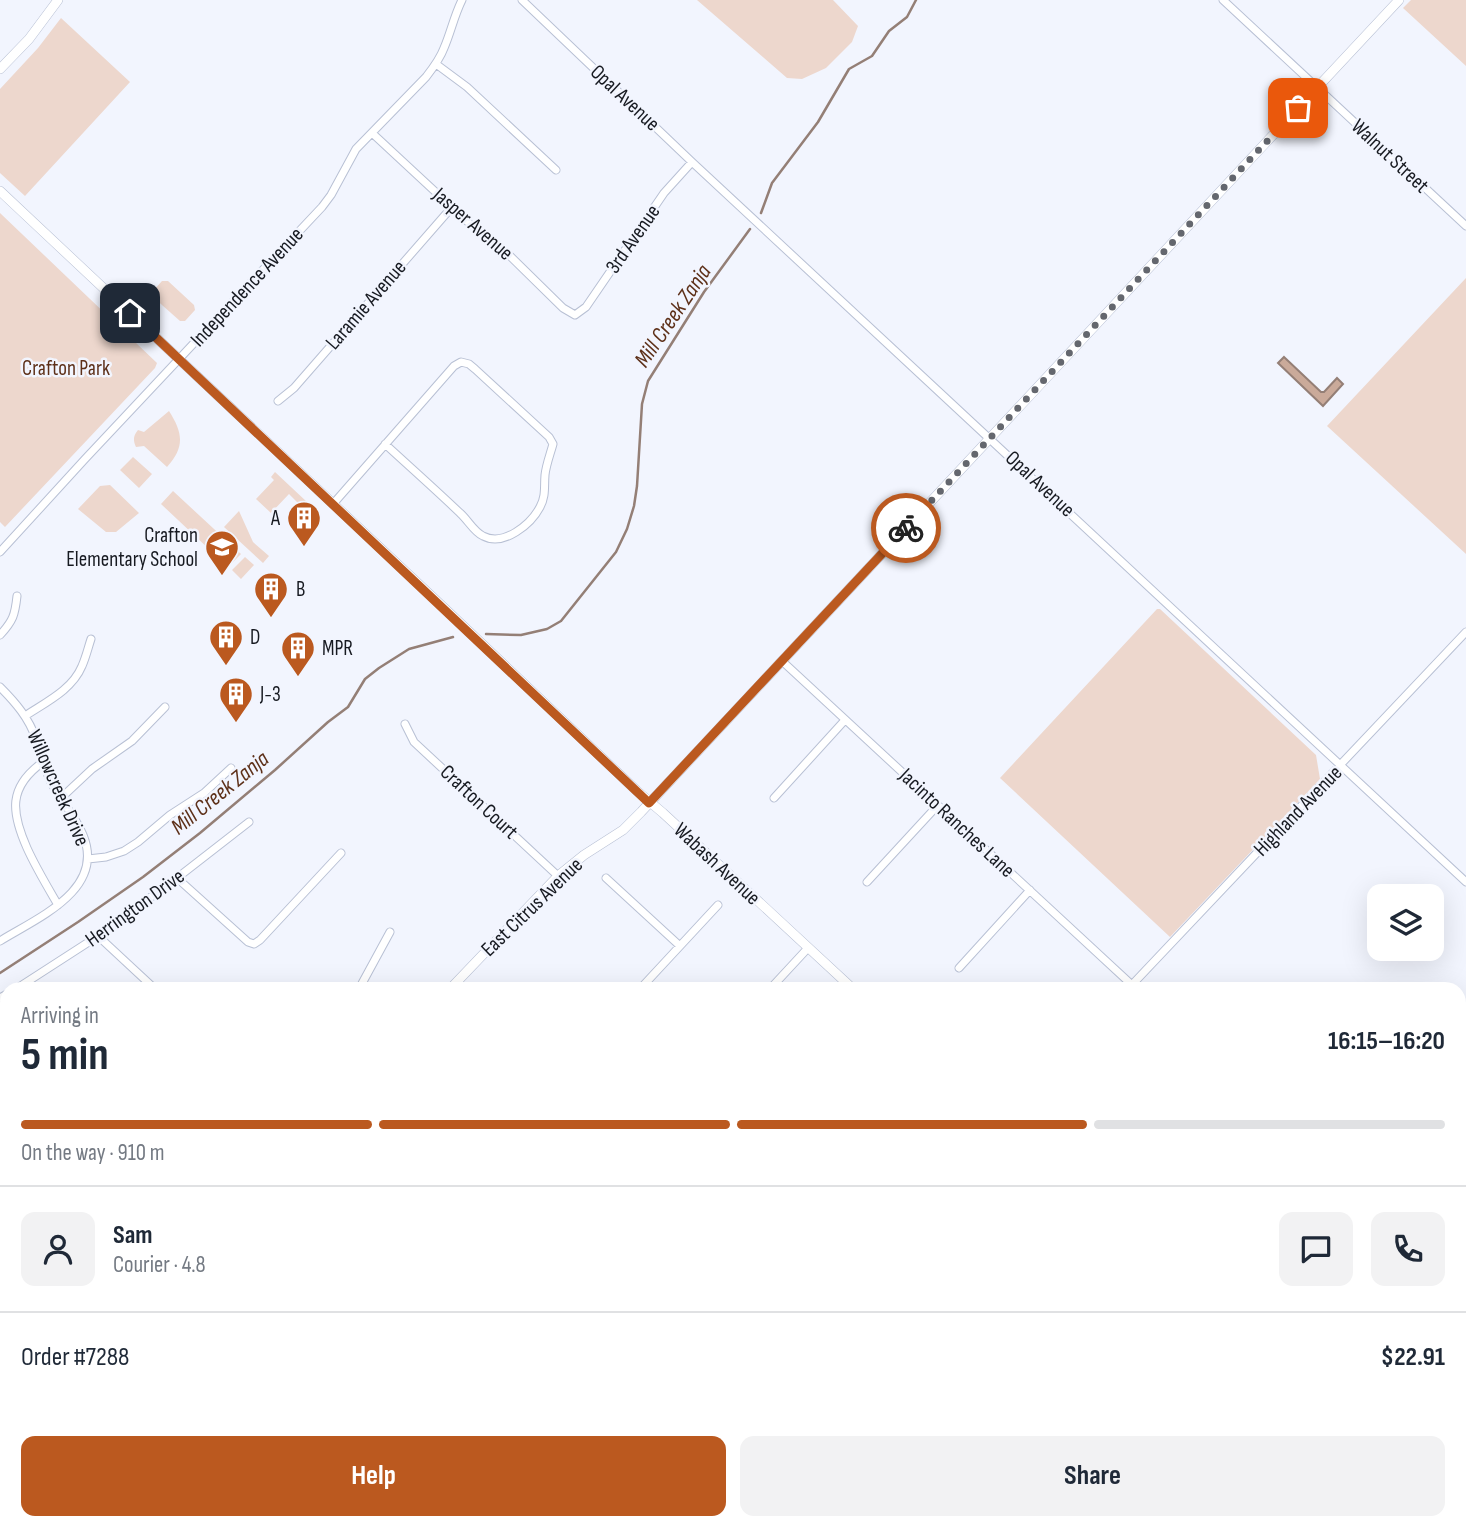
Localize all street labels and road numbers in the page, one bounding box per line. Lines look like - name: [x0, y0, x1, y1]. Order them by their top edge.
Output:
- street label: Opal Avenue: [585, 60, 665, 136]
- street label: Walnut Street: [1346, 114, 1434, 198]
- street label: Jasper Avenue: [427, 182, 518, 266]
- street label: 3rd Avenue: [600, 200, 666, 278]
- street label: Independence Avenue: [185, 222, 309, 352]
- street label: Laramie Avenue: [320, 255, 412, 355]
- street label: Opal Avenue: [1000, 446, 1080, 522]
- street label: Willowcreek Drive: [21, 726, 95, 850]
- street label: Crafton Court: [435, 760, 523, 844]
- street label: Highland Avenue: [1249, 760, 1347, 862]
- street label: Jacinto Ranches Lane: [893, 762, 1020, 883]
- street label: Wabash Avenue: [669, 818, 765, 910]
- street label: East Citrus Avenue: [476, 852, 588, 962]
- street label: Herrington Drive: [81, 864, 189, 952]

